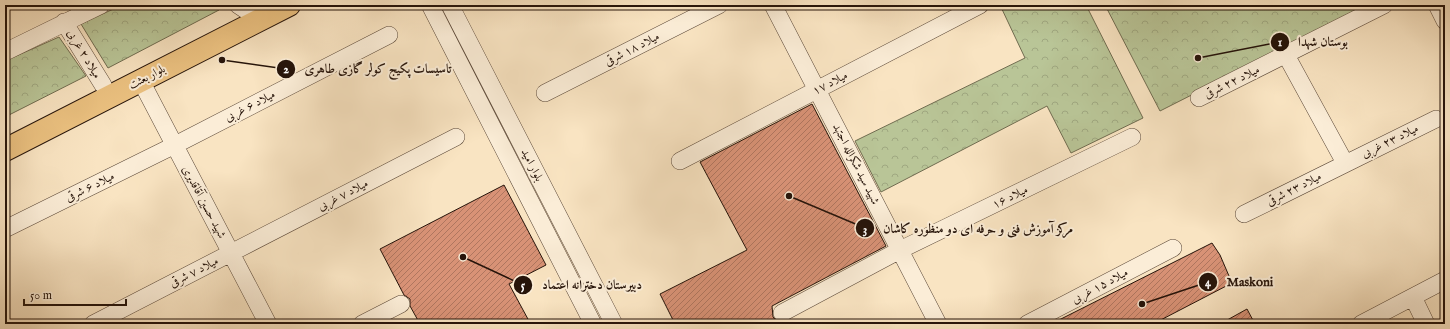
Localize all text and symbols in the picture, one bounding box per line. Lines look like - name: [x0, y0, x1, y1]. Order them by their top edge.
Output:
- street label: میلاد ۲ غربی: [63, 27, 105, 82]
- street label: میلاد ۱۸ شرقی: [602, 29, 662, 69]
- callout: بوستان شهدا: [1270, 29, 1356, 54]
- text: بوستان شهدا: [1298, 34, 1349, 51]
- text: 1: [1278, 35, 1283, 50]
- callout: تاسیسات پکیج کولر گازی طاهری: [276, 56, 459, 81]
- text: تاسیسات پکیج کولر گازی طاهری: [305, 60, 452, 81]
- street label: بلوار بعثت: [126, 61, 168, 93]
- text: 2: [283, 62, 289, 77]
- street label: میلاد ۲۲ شرقی: [1202, 62, 1262, 102]
- street label: میلاد ۱۷: [810, 68, 850, 98]
- street label: میلاد ۶ غربی: [222, 87, 278, 126]
- street label: شهید سید شکرالله اجتهد: [829, 121, 883, 207]
- street label: میلاد ۲۳ غربی: [1359, 121, 1422, 162]
- street label: بلوار امید: [517, 146, 547, 184]
- street label: شهید حسین آقاقدیری: [179, 163, 230, 241]
- street label: میلاد ۶ شرقی: [63, 169, 117, 205]
- street label: میلاد ۲۳ شرقی: [1264, 169, 1324, 209]
- street label: میلاد ۷ غربی: [315, 176, 371, 215]
- street label: میلاد ۱۶: [990, 182, 1030, 212]
- callout: مرکز آموزش فنی و حرفه ای دو منظوره کاشان: [855, 216, 1081, 241]
- text: مرکز آموزش فنی و حرفه ای دو منظوره کاشان: [883, 220, 1073, 239]
- text: 3: [863, 222, 867, 237]
- street label: میلاد ۷ شرقی: [167, 253, 221, 291]
- street label: میلاد ۱۵ غربی: [1069, 265, 1131, 308]
- callout: Maskoni: [1198, 269, 1281, 294]
- callout: دبیرستان دخترانه اعتماد: [513, 272, 650, 297]
- text: Maskoni: [1227, 274, 1274, 291]
- text: 4: [1205, 275, 1212, 290]
- text: دبیرستان دخترانه اعتماد: [542, 277, 642, 294]
- text: 5: [521, 278, 526, 293]
- scale bar: [24, 281, 126, 307]
- text: 50 m: [30, 288, 52, 303]

